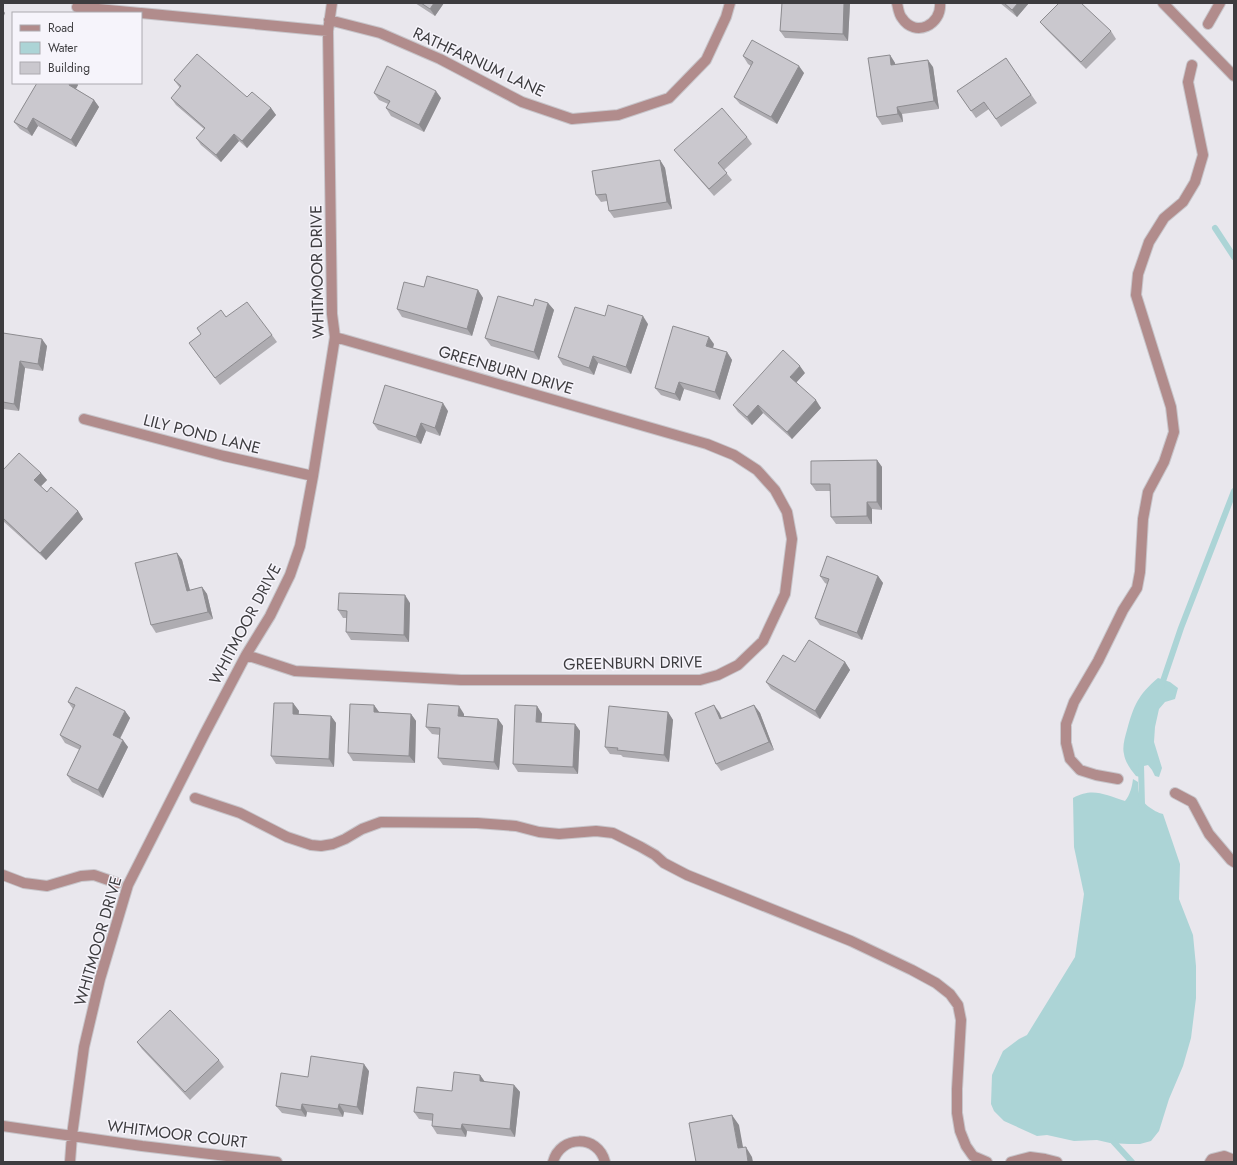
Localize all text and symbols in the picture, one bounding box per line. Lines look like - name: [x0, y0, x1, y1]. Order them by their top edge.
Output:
- legend: [12, 12, 142, 84]
- text: Road: [48, 19, 74, 37]
- street label: RATHFARNUM LANE: [409, 21, 549, 103]
- text: Water: [48, 39, 79, 57]
- text: Building: [48, 59, 90, 77]
- street label: WHITMOOR DRIVE: [304, 205, 330, 339]
- street label: GREENBURN DRIVE: [436, 340, 576, 400]
- street label: LILY POND LANE: [141, 408, 263, 460]
- street label: WHITMOOR DRIVE: [203, 560, 287, 688]
- street label: GREENBURN DRIVE: [563, 650, 703, 676]
- street label: WHITMOOR DRIVE: [69, 874, 127, 1008]
- street label: WHITMOOR COURT: [106, 1114, 249, 1154]

